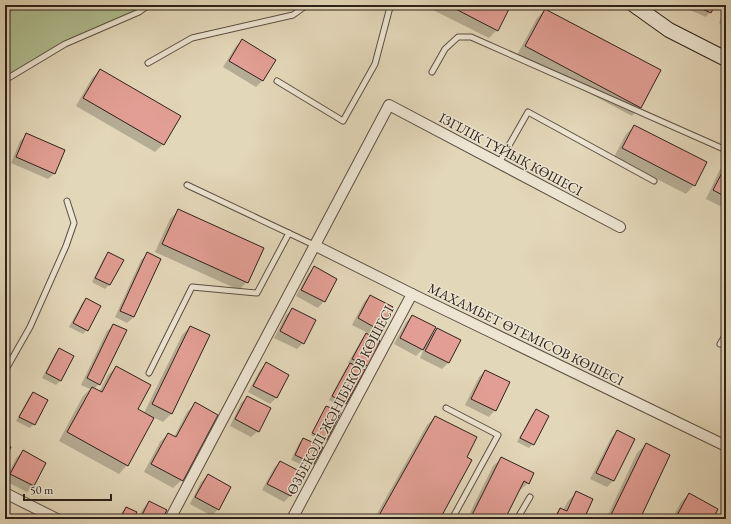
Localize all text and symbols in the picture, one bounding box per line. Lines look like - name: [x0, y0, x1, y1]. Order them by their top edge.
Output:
- street label: ІЗГІЛІК ТҰЙЫҚ КӨШЕСІ: [436, 108, 586, 200]
- street label: МАХАМБЕТ ӨТЕМІСОВ КӨШЕСІ: [425, 279, 627, 390]
- street label: ӨЗБЕКӘЛІ ЖӘНІБЕКОВ КӨШЕСІ: [282, 302, 398, 498]
- scale bar: [24, 476, 111, 502]
- text: 50 m: [30, 482, 54, 498]

